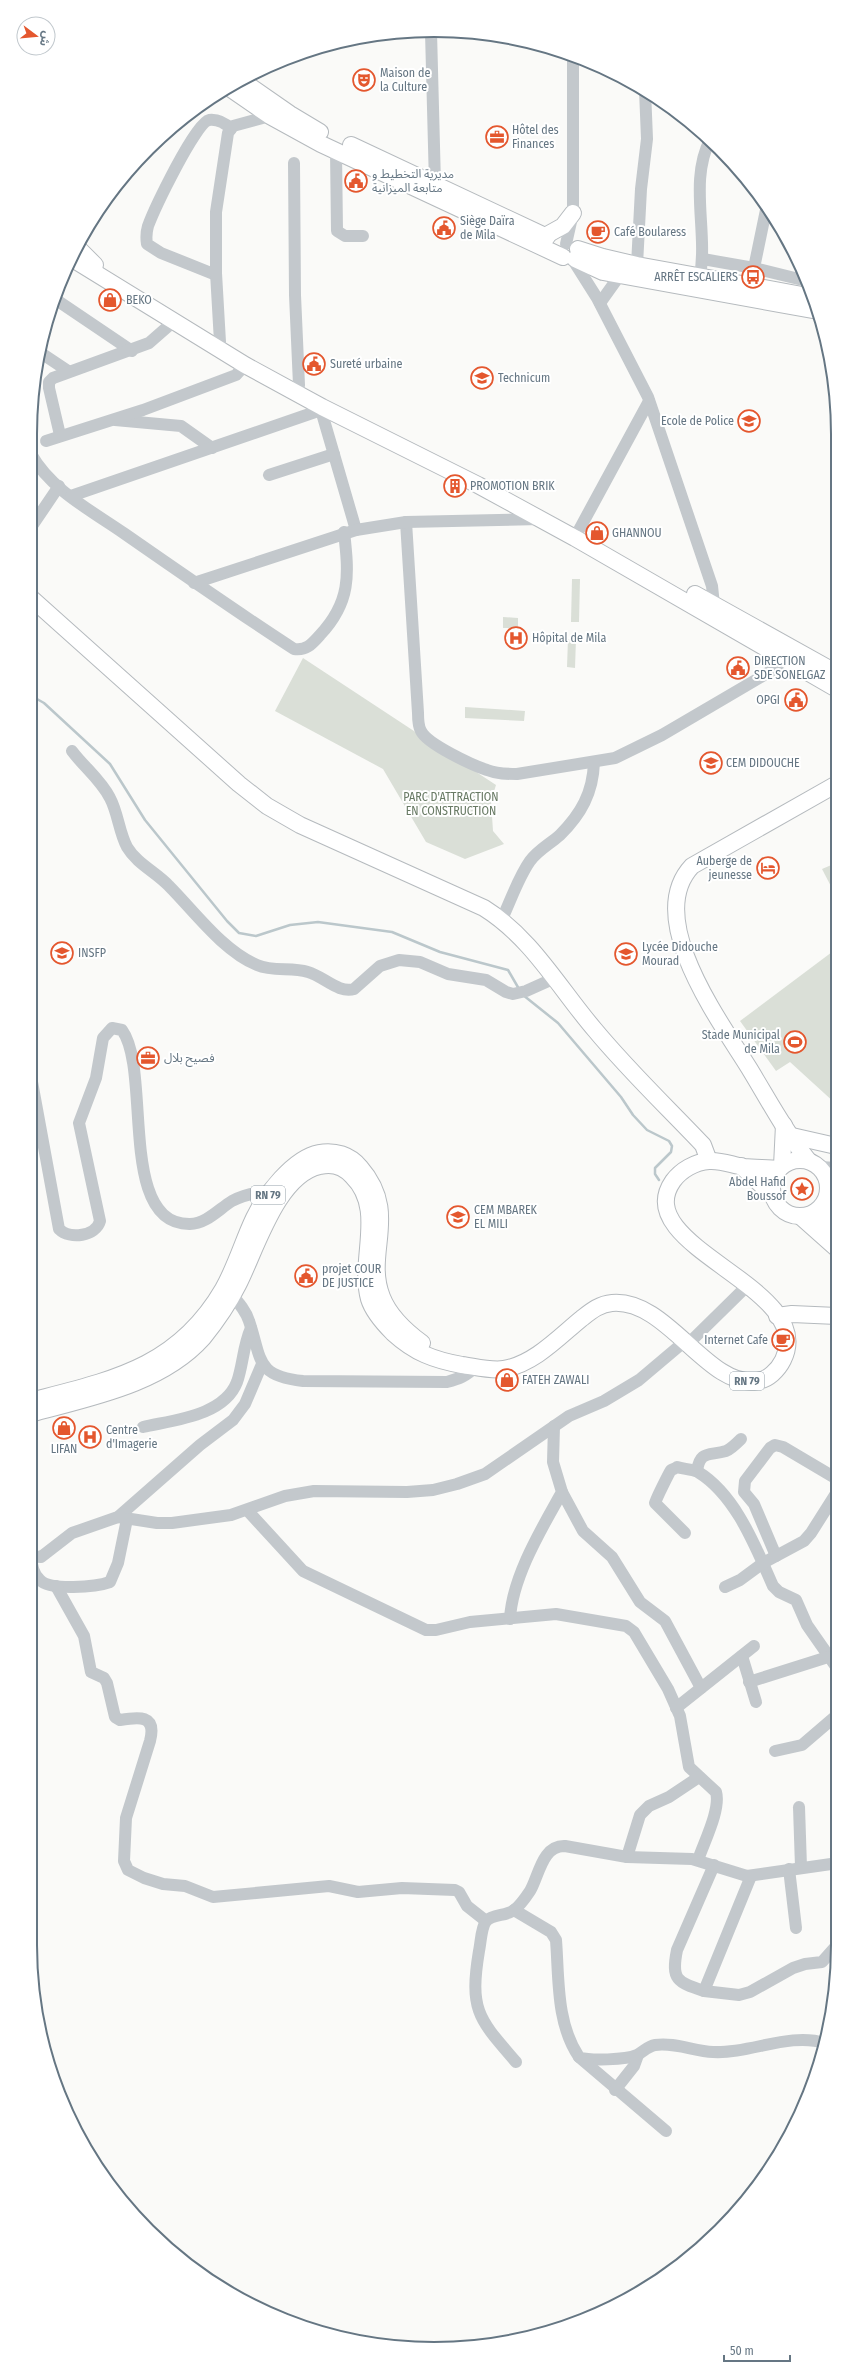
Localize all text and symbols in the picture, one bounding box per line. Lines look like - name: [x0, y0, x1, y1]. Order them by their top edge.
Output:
- north arrow: [16, 16, 56, 56]
- text: ش: [37, 30, 53, 48]
- place label: Maison de la Culture: [380, 66, 430, 94]
- theatre icon: Maison de la Culture: [351, 67, 377, 93]
- place label: Hôtel des Finances: [512, 123, 559, 151]
- office icon: Hôtel des Finances: [484, 124, 510, 150]
- place label: مديرية التخطيط و متابعة الميزانية: [372, 167, 454, 195]
- public building icon: مديرية التخطيط و متابعة الميزانية: [343, 168, 369, 194]
- place label: Siège Daïra de Mila: [460, 214, 515, 242]
- public building icon: Siège Daïra de Mila: [431, 215, 457, 241]
- cafe icon: Café Boularess: [585, 219, 611, 245]
- place label: Café Boularess: [614, 225, 686, 239]
- bus stop icon: ARRÊT ESCALIERS: [740, 264, 766, 290]
- place label: ARRÊT ESCALIERS: [654, 269, 738, 284]
- shop icon: BEKO: [97, 287, 123, 313]
- place label: BEKO: [126, 293, 152, 307]
- public building icon: Sureté urbaine: [301, 351, 327, 377]
- place label: Sureté urbaine: [330, 357, 402, 371]
- school or university icon: Technicum: [469, 365, 495, 391]
- place label: Technicum: [498, 371, 550, 385]
- school or university icon: Ecole de Police: [736, 408, 762, 434]
- place label: Ecole de Police: [661, 414, 734, 428]
- building icon: PROMOTION BRIK: [442, 473, 468, 499]
- place label: PROMOTION BRIK: [470, 479, 555, 493]
- shop icon: GHANNOU: [584, 520, 610, 546]
- place label: GHANNOU: [612, 526, 662, 540]
- hospital icon: Hôpital de Mila: [503, 625, 529, 651]
- place label: Hôpital de Mila: [532, 631, 606, 645]
- place label: DIRECTION SDE SONELGAZ: [754, 654, 826, 682]
- public building icon: DIRECTION SDE SONELGAZ: [725, 655, 751, 681]
- public building icon: OPGI: [783, 687, 809, 713]
- place label: OPGI: [756, 693, 780, 707]
- school or university icon: CEM DIDOUCHE: [698, 750, 724, 776]
- place label: CEM DIDOUCHE: [726, 756, 800, 770]
- park label: PARC D'ATTRACTION EN CONSTRUCTION: [403, 790, 499, 818]
- place label: Auberge de jeunesse: [697, 854, 752, 882]
- hotel icon: Auberge de jeunesse: [755, 855, 781, 881]
- school or university icon: INSFP: [49, 940, 75, 966]
- place label: Lycée Didouche Mourad: [642, 940, 718, 968]
- school or university icon: Lycée Didouche Mourad: [613, 941, 639, 967]
- place label: INSFP: [78, 946, 106, 960]
- place label: Stade Municipal de Mila: [702, 1028, 780, 1056]
- sports icon: Stade Municipal de Mila: [782, 1029, 808, 1055]
- office icon: فصيح بلال: [135, 1045, 161, 1071]
- place label: فصيح بلال: [164, 1051, 215, 1067]
- place label: Abdel Hafid Boussof: [729, 1175, 787, 1203]
- place icon: Abdel Hafid Boussof: [789, 1176, 815, 1202]
- road number: RN 79: [251, 1186, 285, 1204]
- place label: CEM MBAREK EL MILI: [474, 1203, 538, 1231]
- school or university icon: CEM MBAREK EL MILI: [445, 1204, 471, 1230]
- place label: projet COUR DE JUSTICE: [322, 1262, 382, 1290]
- public building icon: projet COUR DE JUSTICE: [293, 1263, 319, 1289]
- cafe icon: Internet Cafe: [770, 1327, 796, 1353]
- place label: Internet Cafe: [704, 1333, 768, 1347]
- shop icon: FATEH ZAWALI: [494, 1367, 520, 1393]
- road number: RN 79: [730, 1372, 764, 1390]
- place label: FATEH ZAWALI: [522, 1373, 589, 1387]
- shop icon: LIFAN: [51, 1415, 77, 1441]
- place label: Centre d'Imagerie: [106, 1423, 158, 1451]
- hospital icon: Centre d'Imagerie: [77, 1424, 103, 1450]
- place label: LIFAN: [51, 1442, 77, 1456]
- scale bar: [724, 2337, 790, 2363]
- text: 50 m: [730, 2344, 754, 2358]

